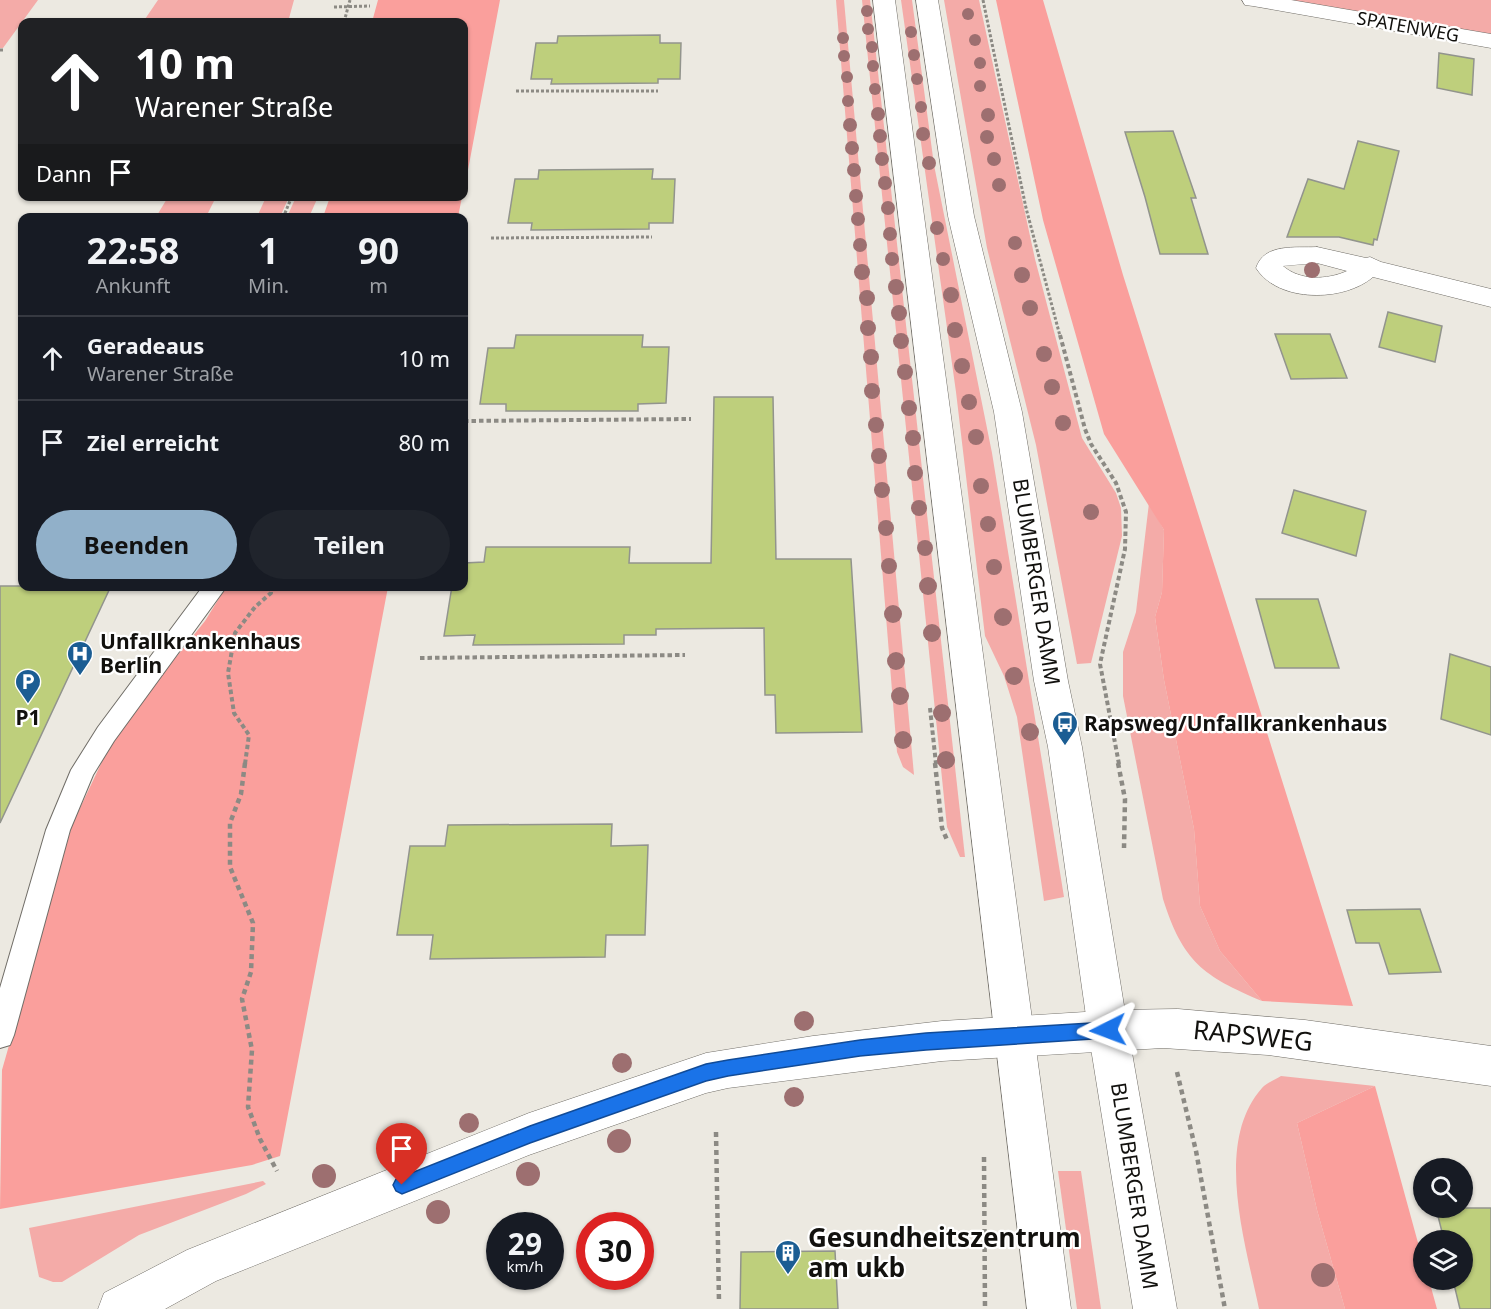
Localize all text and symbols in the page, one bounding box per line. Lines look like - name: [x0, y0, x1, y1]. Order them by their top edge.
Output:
- street label: SPATENWEG: [1355, 5, 1461, 47]
- text: 10 m: [135, 34, 235, 91]
- icon: ahead: [36, 42, 114, 120]
- text: Warener Straße: [135, 88, 333, 125]
- icon: arrive: [104, 156, 137, 189]
- text: Dann: [36, 158, 92, 188]
- text: 22:58: [87, 226, 179, 275]
- text: 1: [258, 226, 279, 275]
- text: 90: [358, 226, 399, 275]
- text: Ankunft: [96, 272, 170, 299]
- text: Min.: [248, 272, 289, 299]
- text: m: [369, 272, 388, 299]
- text: Geradeaus: [87, 330, 204, 360]
- icon: ahead: [36, 342, 69, 375]
- text: 10 m: [399, 343, 450, 373]
- text: Warener Straße: [87, 360, 234, 387]
- icon: arrive: [36, 426, 69, 459]
- text: Ziel erreicht: [87, 427, 219, 457]
- text: 80 m: [399, 427, 450, 457]
- street label: BLUMBERGER DAMM: [1007, 476, 1067, 687]
- button: Beenden: [36, 510, 237, 579]
- button: Teilen: [249, 510, 450, 579]
- place label: Unfallkrankenhaus Berlin: [100, 627, 301, 679]
- hospital icon: Unfallkrankenhaus Berlin: [65, 639, 95, 677]
- parking icon: P1: [13, 667, 43, 705]
- place label: P1: [15, 703, 41, 731]
- bus stop icon: Rapsweg/Unfallkrankenhaus: [1050, 709, 1080, 747]
- place label: Rapsweg/Unfallkrankenhaus: [1084, 709, 1387, 737]
- position arrow: [1076, 998, 1140, 1062]
- street label: RAPSWEG: [1191, 1011, 1315, 1059]
- street label: BLUMBERGER DAMM: [1105, 1080, 1165, 1291]
- pin: [376, 1123, 427, 1185]
- icon: arrive: [385, 1132, 418, 1165]
- map controls: [1413, 1158, 1473, 1290]
- button: search: [1413, 1158, 1473, 1218]
- speed limit sign: 30: [576, 1212, 654, 1290]
- place label: Gesundheitszentrum am ukb: [808, 1219, 1081, 1285]
- text: 29: [508, 1223, 542, 1264]
- button: layers: [1413, 1230, 1473, 1290]
- building icon: Gesundheitszentrum am ukb: [773, 1238, 803, 1276]
- text: km/h: [507, 1256, 543, 1276]

